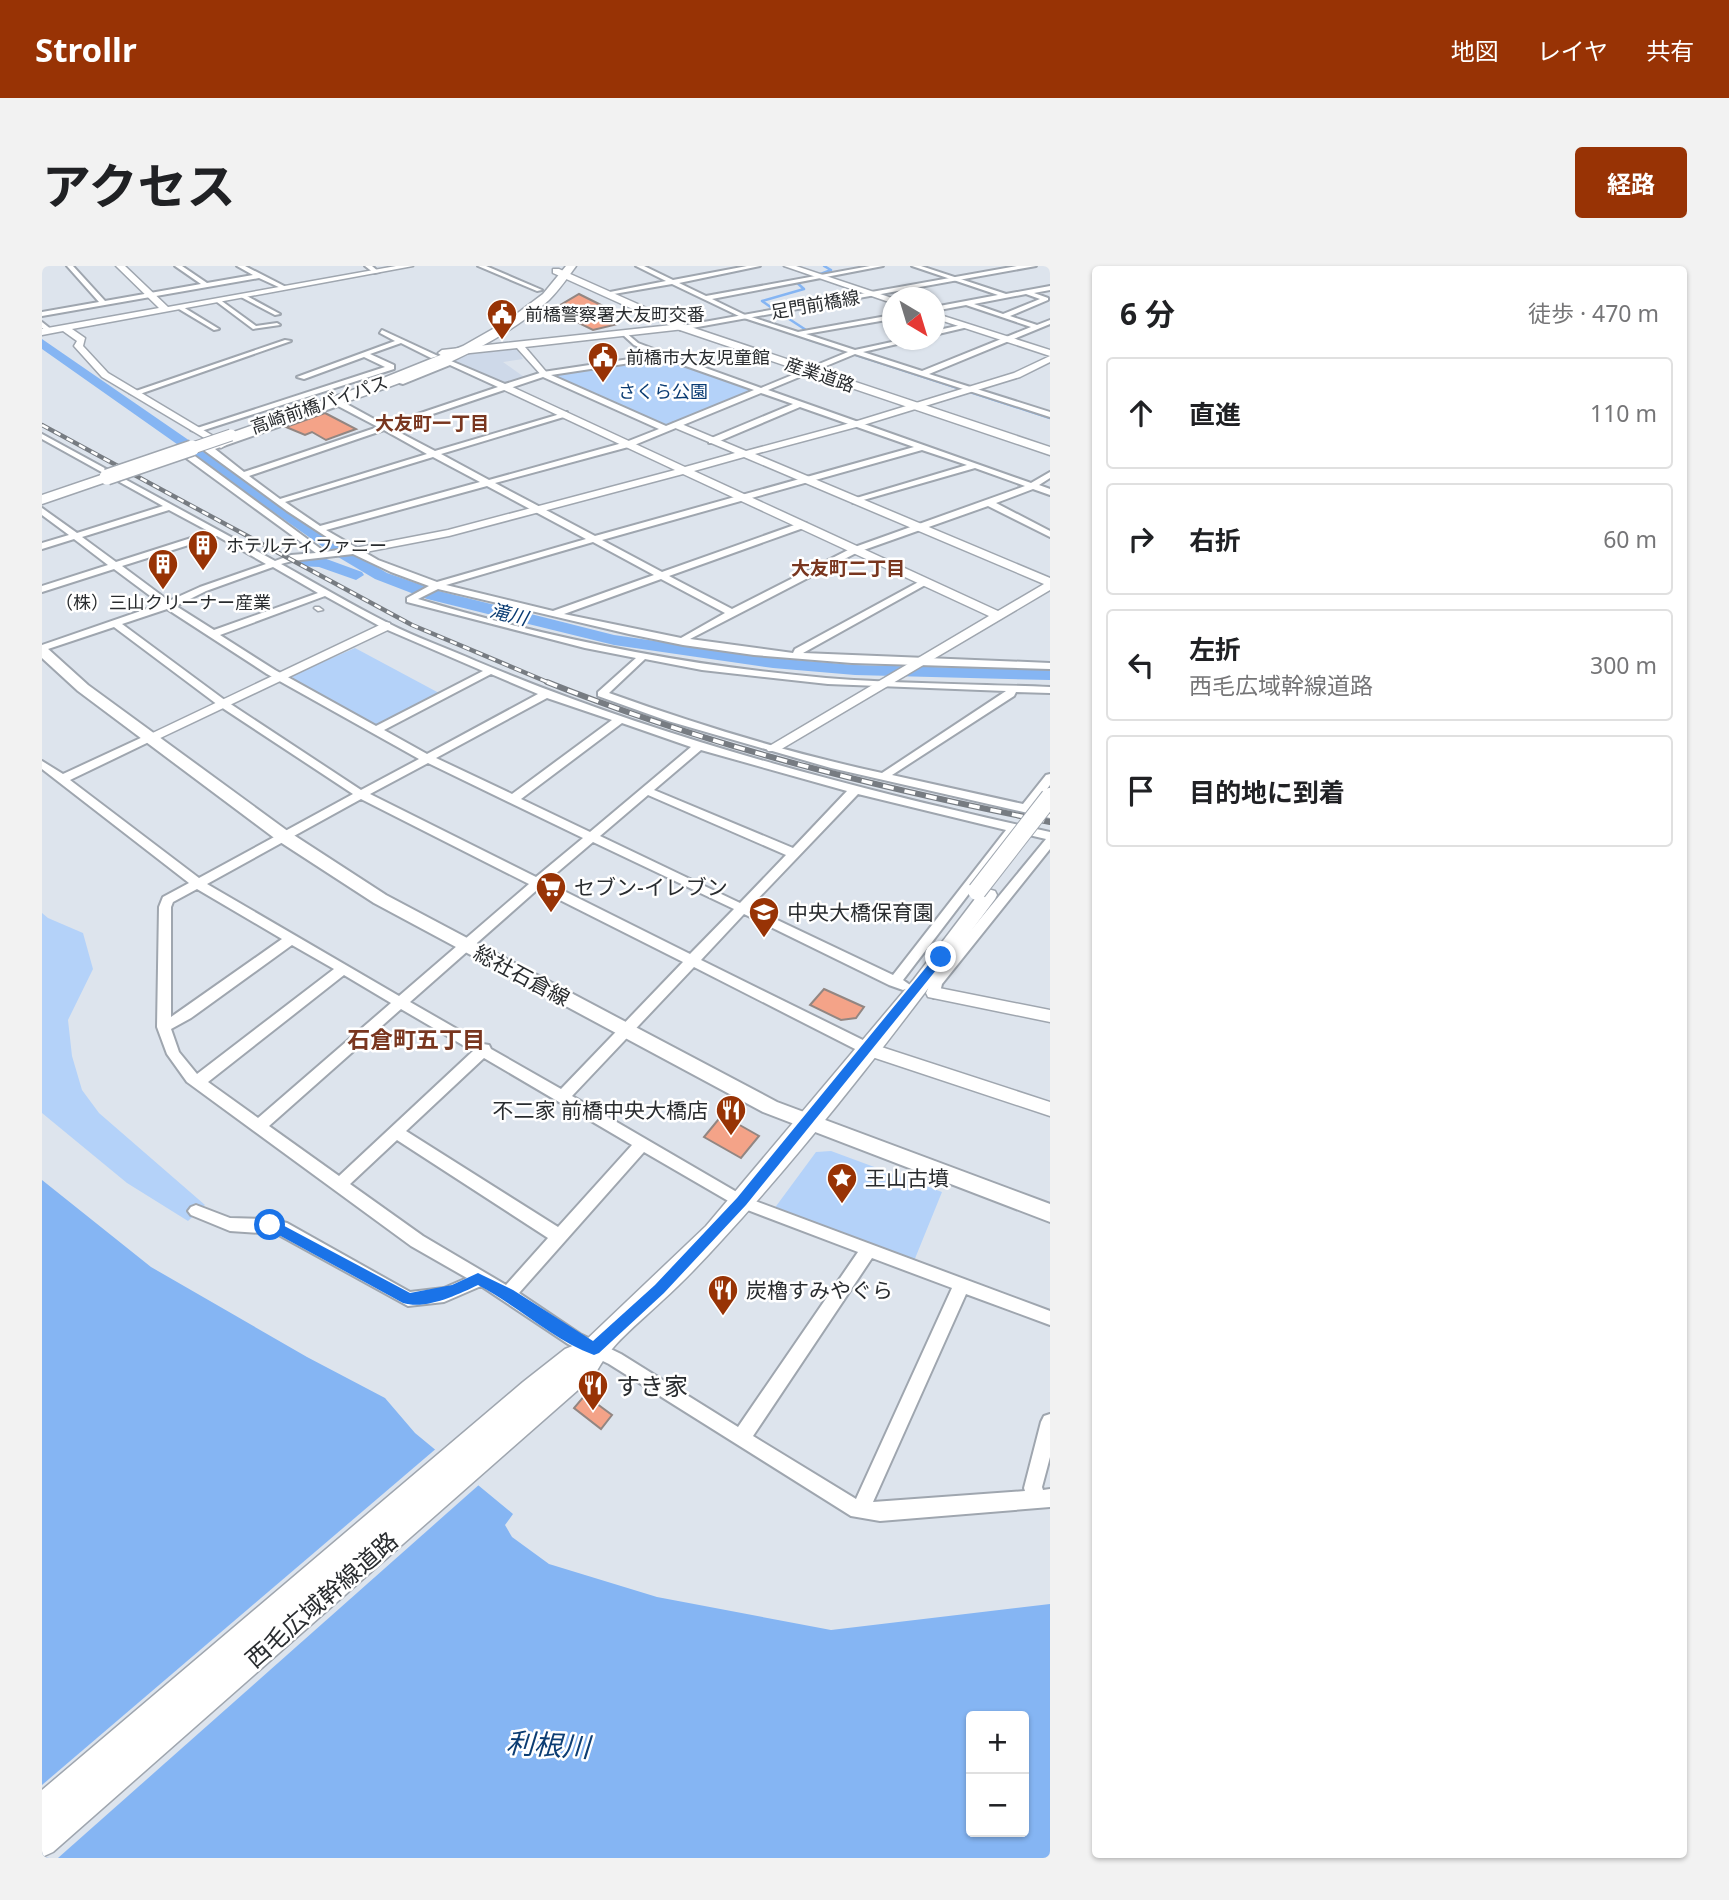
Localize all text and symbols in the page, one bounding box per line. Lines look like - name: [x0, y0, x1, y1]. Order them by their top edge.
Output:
- text: Strollr: [35, 27, 137, 72]
- text: 地図: [1451, 34, 1499, 67]
- text: レイヤ: [1537, 34, 1608, 67]
- text: 共有: [1646, 34, 1694, 67]
- button: 経路: [1575, 147, 1687, 218]
- text: アクセス: [42, 152, 236, 218]
- street label: 足門前橋線: [769, 284, 861, 324]
- north arrow: [882, 287, 945, 350]
- text: 6 分: [1120, 293, 1175, 334]
- public building icon: 前橋警察署大友町交番: [485, 297, 519, 341]
- text: 徒歩 · 470 m: [1528, 297, 1659, 329]
- place label: 前橋警察署大友町交番: [525, 302, 705, 326]
- public building icon: 前橋市大友児童館: [586, 340, 620, 384]
- place label: 前橋市大友児童館: [626, 345, 770, 369]
- street label: 産業道路: [782, 351, 858, 397]
- street label: 高崎前橋バイパス: [247, 369, 391, 439]
- park label: さくら公園: [618, 379, 708, 403]
- icon: ahead: [1122, 394, 1160, 432]
- text: 直進: [1189, 396, 1241, 432]
- text: 110 m: [1590, 397, 1657, 429]
- district label: 大友町一丁目: [375, 410, 489, 436]
- icon: right: [1122, 520, 1160, 558]
- text: 右折: [1189, 522, 1241, 558]
- text: 60 m: [1603, 523, 1657, 555]
- building icon: ホテルティファニー: [186, 528, 220, 572]
- place label: ホテルティファニー: [226, 533, 387, 557]
- building icon: （株）三山クリーナー産業: [146, 547, 180, 591]
- district label: 大友町二丁目: [791, 555, 905, 581]
- place label: （株）三山クリーナー産業: [55, 590, 271, 614]
- water label: 滝川: [487, 597, 533, 632]
- text: 左折: [1189, 631, 1241, 667]
- icon: left: [1122, 646, 1160, 684]
- text: 300 m: [1590, 649, 1657, 681]
- text: 西毛広域幹線道路: [1189, 669, 1373, 701]
- icon: arrive: [1122, 772, 1160, 810]
- text: 目的地に到着: [1189, 774, 1345, 810]
- supermarket icon: セブン-イレブン: [534, 870, 568, 914]
- place label: セブン-イレブン: [574, 873, 728, 901]
- school or university icon: 中央大橋保育園: [747, 895, 781, 939]
- place label: 中央大橋保育園: [787, 898, 934, 926]
- street label: 総社石倉線: [469, 938, 575, 1012]
- route end: [925, 941, 956, 972]
- district label: 石倉町五丁目: [347, 1023, 485, 1055]
- restaurant icon: 不二家 前橋中央大橋店: [714, 1093, 748, 1137]
- place label: 不二家 前橋中央大橋店: [493, 1096, 708, 1124]
- place icon: 王山古墳: [825, 1161, 859, 1205]
- place label: 王山古墳: [865, 1164, 949, 1192]
- route start: [254, 1209, 285, 1240]
- restaurant icon: 炭櫓すみやぐら: [706, 1273, 740, 1317]
- place label: 炭櫓すみやぐら: [746, 1276, 893, 1304]
- restaurant icon: すき家: [576, 1368, 610, 1412]
- place label: すき家: [616, 1369, 688, 1402]
- street label: 西毛広域幹線道路: [238, 1524, 404, 1674]
- map controls: [966, 1711, 1029, 1837]
- button: +: [966, 1711, 1029, 1774]
- water label: 利根川: [505, 1723, 594, 1765]
- button: −: [966, 1774, 1029, 1837]

